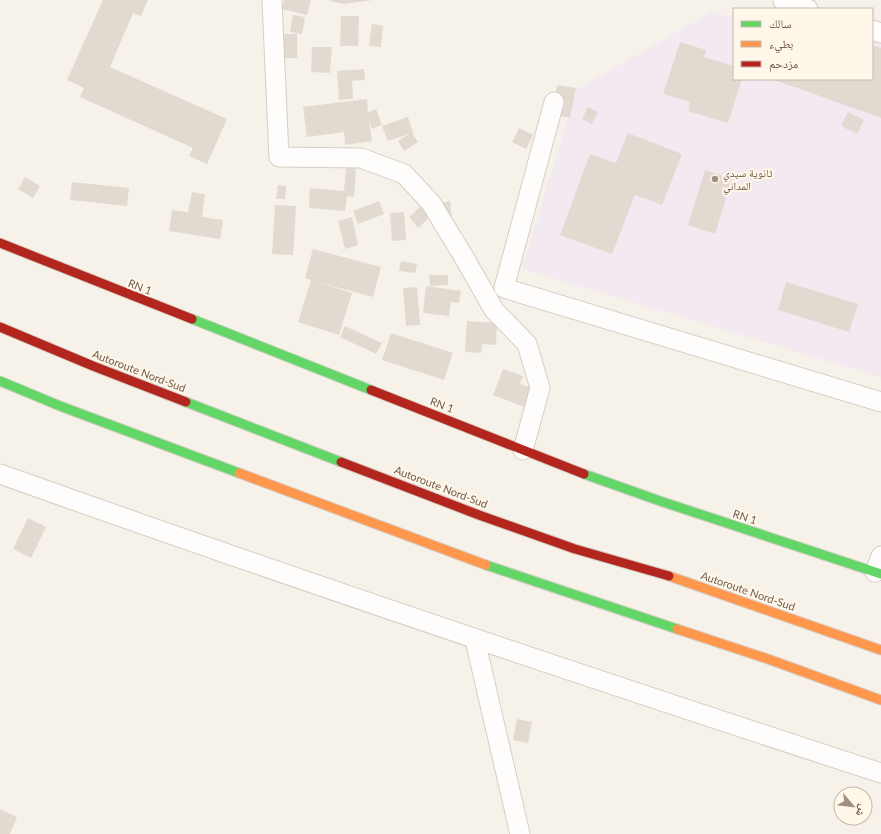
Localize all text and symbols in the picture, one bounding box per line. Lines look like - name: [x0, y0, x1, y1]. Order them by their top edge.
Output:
- legend: [733, 8, 873, 80]
- text: سالك: [769, 16, 791, 31]
- text: بطيء: [769, 36, 793, 54]
- text: مزدحم: [769, 56, 798, 72]
- place label: ثانوية سيدي المداني: [723, 166, 773, 195]
- marker: ثانوية سيدي المداني: [710, 174, 720, 184]
- street label: RN 1: [126, 276, 154, 297]
- street label: Autoroute Nord-Sud: [91, 347, 188, 394]
- street label: RN 1: [428, 394, 456, 415]
- street label: Autoroute Nord-Sud: [393, 463, 490, 510]
- street label: RN 1: [731, 507, 759, 526]
- street label: Autoroute Nord-Sud: [699, 568, 797, 613]
- north arrow: [833, 786, 873, 826]
- text: ش: [852, 802, 871, 819]

